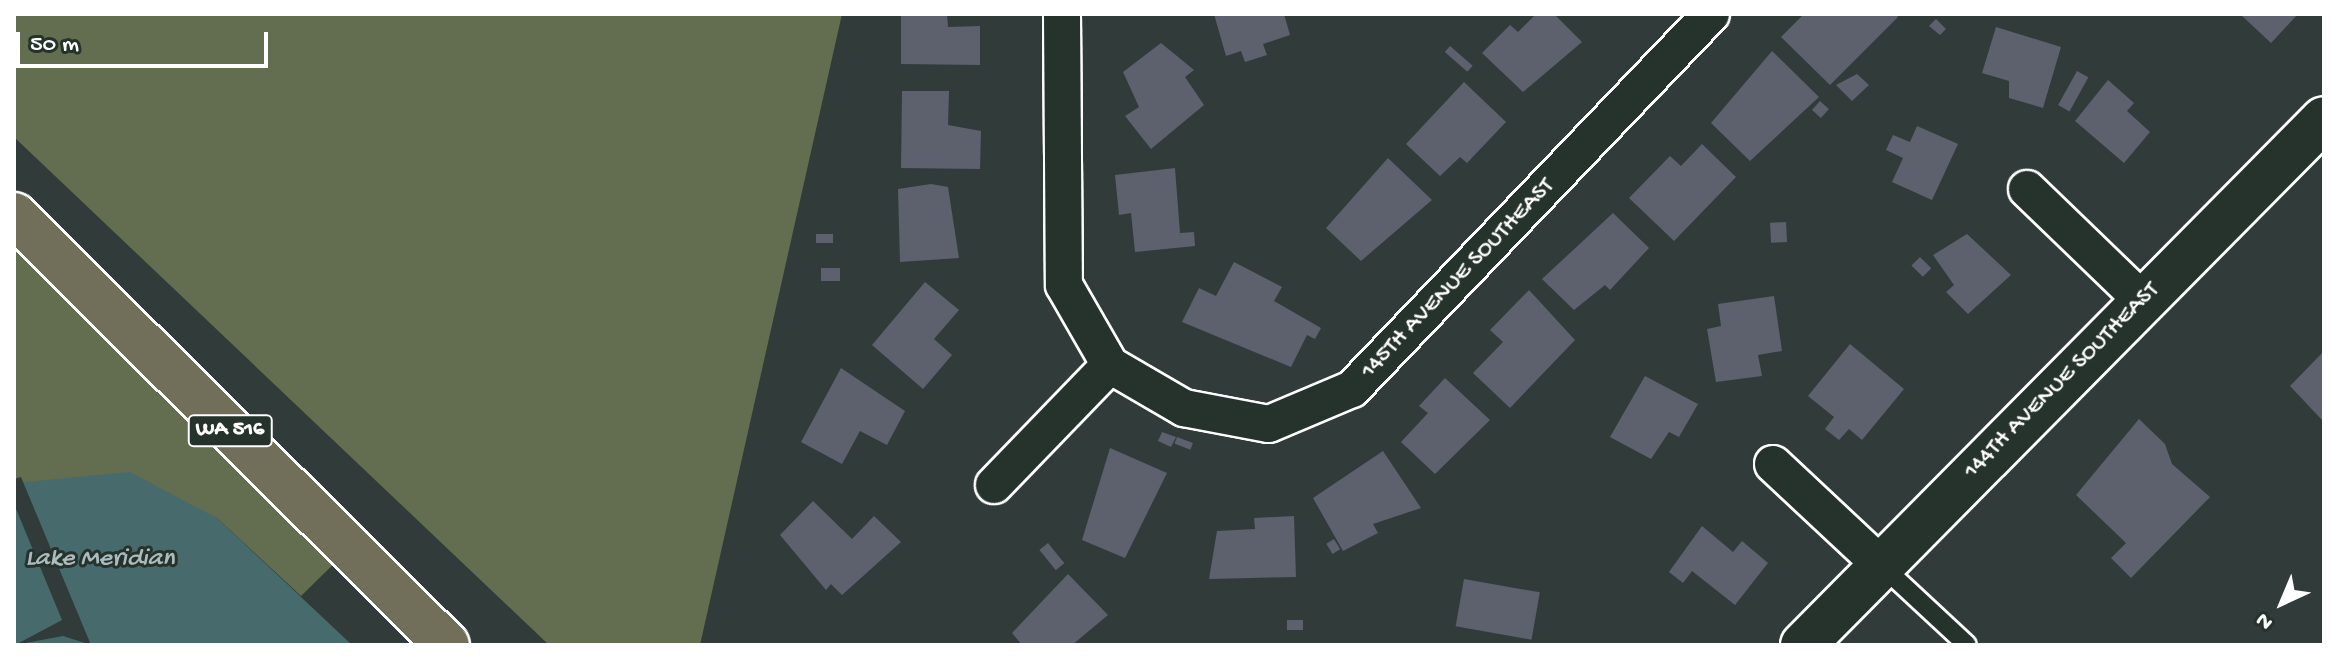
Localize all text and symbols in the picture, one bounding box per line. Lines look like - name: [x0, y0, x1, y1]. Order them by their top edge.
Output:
- scale bar: [20, 16, 272, 66]
- text: 50 m: [30, 31, 79, 60]
- street label: 145TH AVENUE SOUTHEAST: [1355, 173, 1561, 385]
- street label: 144TH AVENUE SOUTHEAST: [1958, 277, 2166, 485]
- road number: WA 516: [186, 413, 274, 449]
- water label: Lake Meridian: [25, 544, 175, 576]
- north arrow: [2242, 563, 2322, 643]
- text: N: [2251, 606, 2280, 635]

